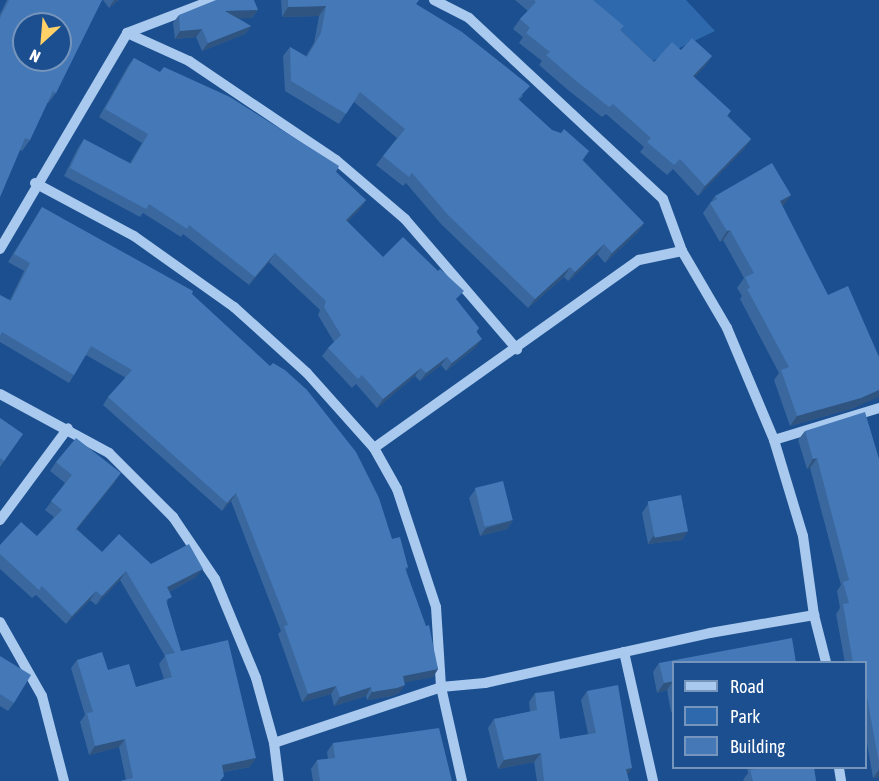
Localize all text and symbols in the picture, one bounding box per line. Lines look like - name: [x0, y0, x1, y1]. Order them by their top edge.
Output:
- north arrow: [12, 12, 72, 72]
- text: N: [27, 46, 43, 67]
- legend: [672, 661, 867, 769]
- text: Road: [730, 676, 764, 697]
- text: Park: [730, 706, 760, 727]
- text: Building: [730, 736, 785, 757]

